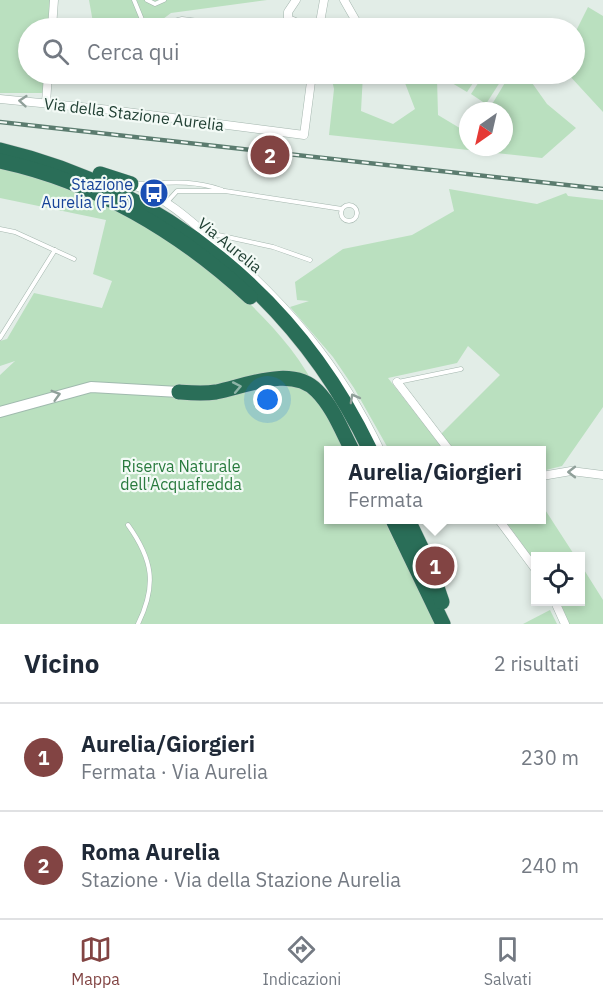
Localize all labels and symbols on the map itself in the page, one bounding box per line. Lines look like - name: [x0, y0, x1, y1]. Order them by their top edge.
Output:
- street label: Via della Stazione Aurelia: [43, 93, 226, 135]
- one-way arrow: [18, 95, 28, 108]
- north arrow: [459, 102, 513, 156]
- pin: 2: [250, 132, 290, 178]
- place label: Stazione Aurelia (FL5): [41, 174, 133, 212]
- bus stop icon: Stazione Aurelia (FL5): [138, 177, 170, 209]
- street label: Via Aurelia: [194, 213, 267, 277]
- one-way arrow: [232, 381, 242, 394]
- your location: [253, 385, 282, 414]
- one-way arrow: [50, 390, 61, 402]
- one-way arrow: [349, 394, 361, 405]
- park label: Riserva Naturale dell'Acquafredda: [120, 456, 242, 494]
- one-way arrow: [568, 465, 577, 478]
- pin: 1: [416, 544, 454, 588]

